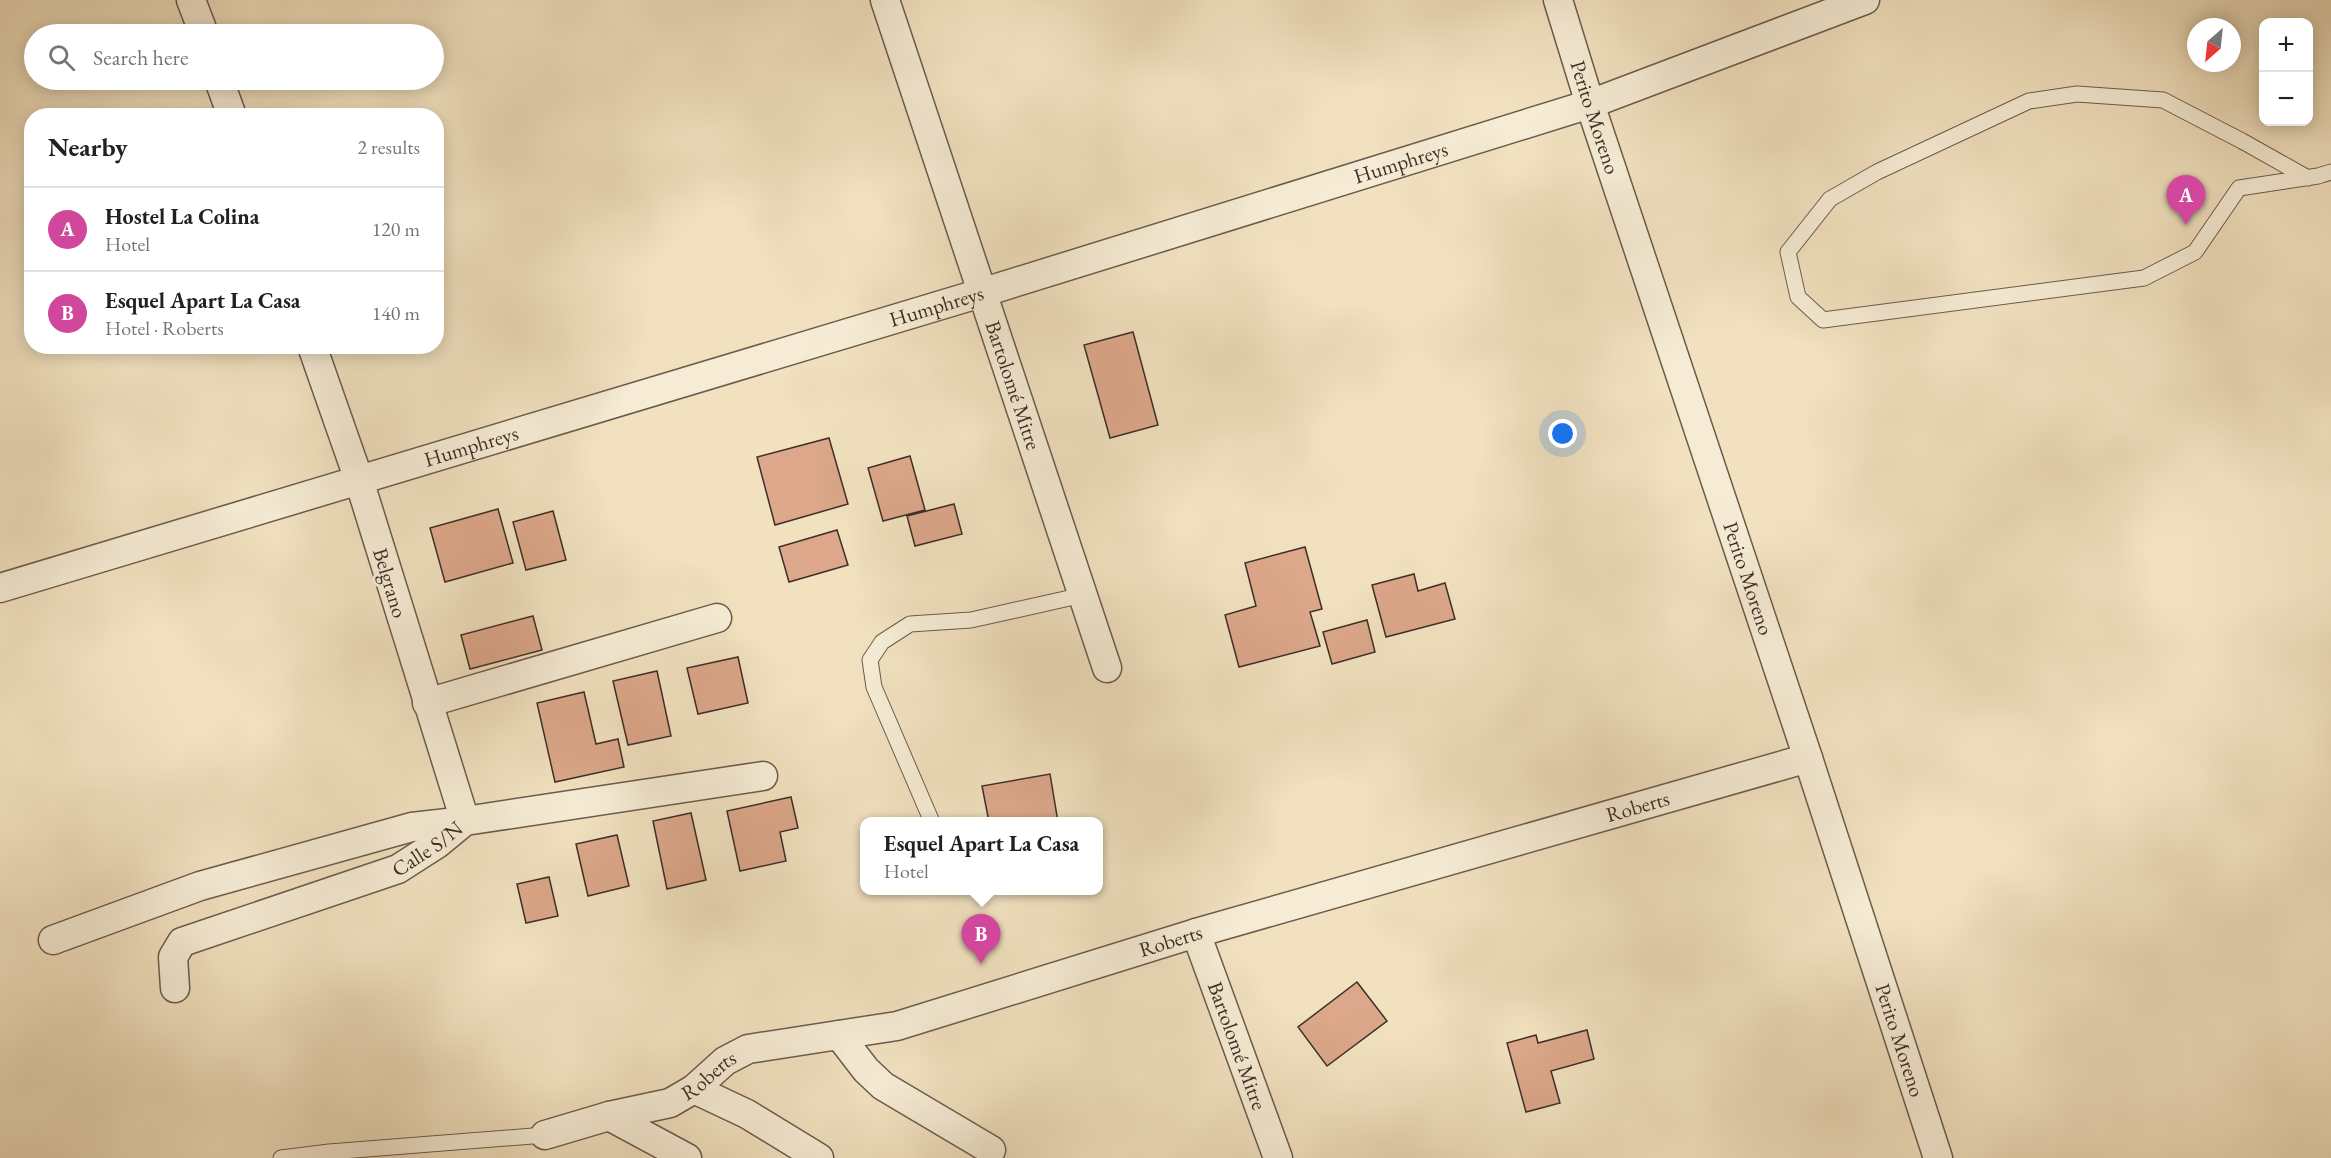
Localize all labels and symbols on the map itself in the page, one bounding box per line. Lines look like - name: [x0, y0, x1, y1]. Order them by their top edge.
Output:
- north arrow: [2187, 18, 2241, 72]
- street label: Perito Moreno: [1564, 57, 1626, 177]
- street label: Humphreys: [1350, 135, 1451, 190]
- pin: A: [2166, 176, 2206, 225]
- street label: Humphreys: [886, 279, 987, 333]
- street label: Bartolomé Mitre: [979, 317, 1048, 453]
- street label: Humphreys: [421, 419, 522, 473]
- your location: [1548, 419, 1577, 448]
- street label: Perito Moreno: [1717, 518, 1780, 638]
- street label: Belgrano: [367, 545, 414, 621]
- street label: Roberts: [1603, 784, 1673, 828]
- street label: Calle S/N: [386, 814, 468, 883]
- pin: B: [962, 914, 1000, 964]
- street label: Roberts: [1136, 918, 1205, 963]
- street label: Bartolomé Mitre: [1202, 978, 1273, 1113]
- street label: Perito Moreno: [1869, 980, 1931, 1100]
- street label: Roberts: [676, 1044, 741, 1106]

